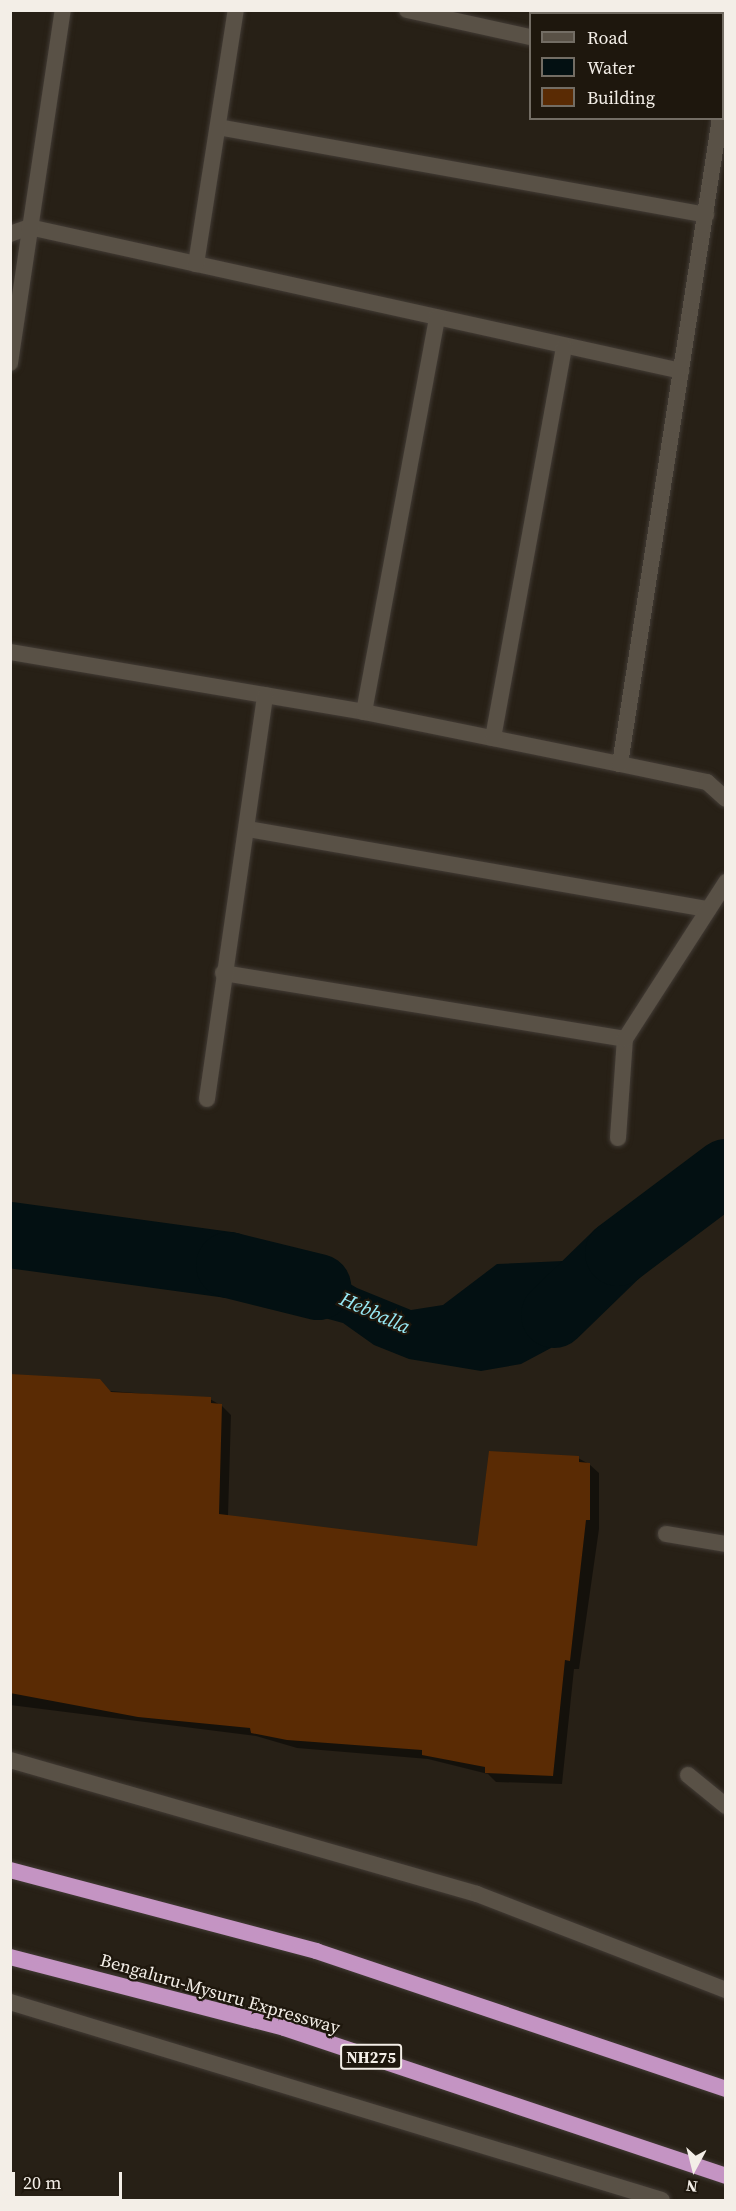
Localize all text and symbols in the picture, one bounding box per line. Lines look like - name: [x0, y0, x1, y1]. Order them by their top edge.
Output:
- legend: [529, 12, 724, 120]
- text: Road: [587, 25, 628, 50]
- text: Water: [587, 55, 635, 80]
- text: Building: [587, 85, 655, 110]
- water label: Hebballa: [336, 1287, 414, 1339]
- street label: Bengaluru-Mysuru Expressway: [98, 1949, 342, 2039]
- road number: NH275: [340, 2044, 403, 2070]
- north arrow: [664, 2139, 724, 2199]
- scale bar: [15, 2160, 124, 2198]
- text: 20 m: [23, 2170, 61, 2195]
- text: N: [685, 2175, 699, 2198]

